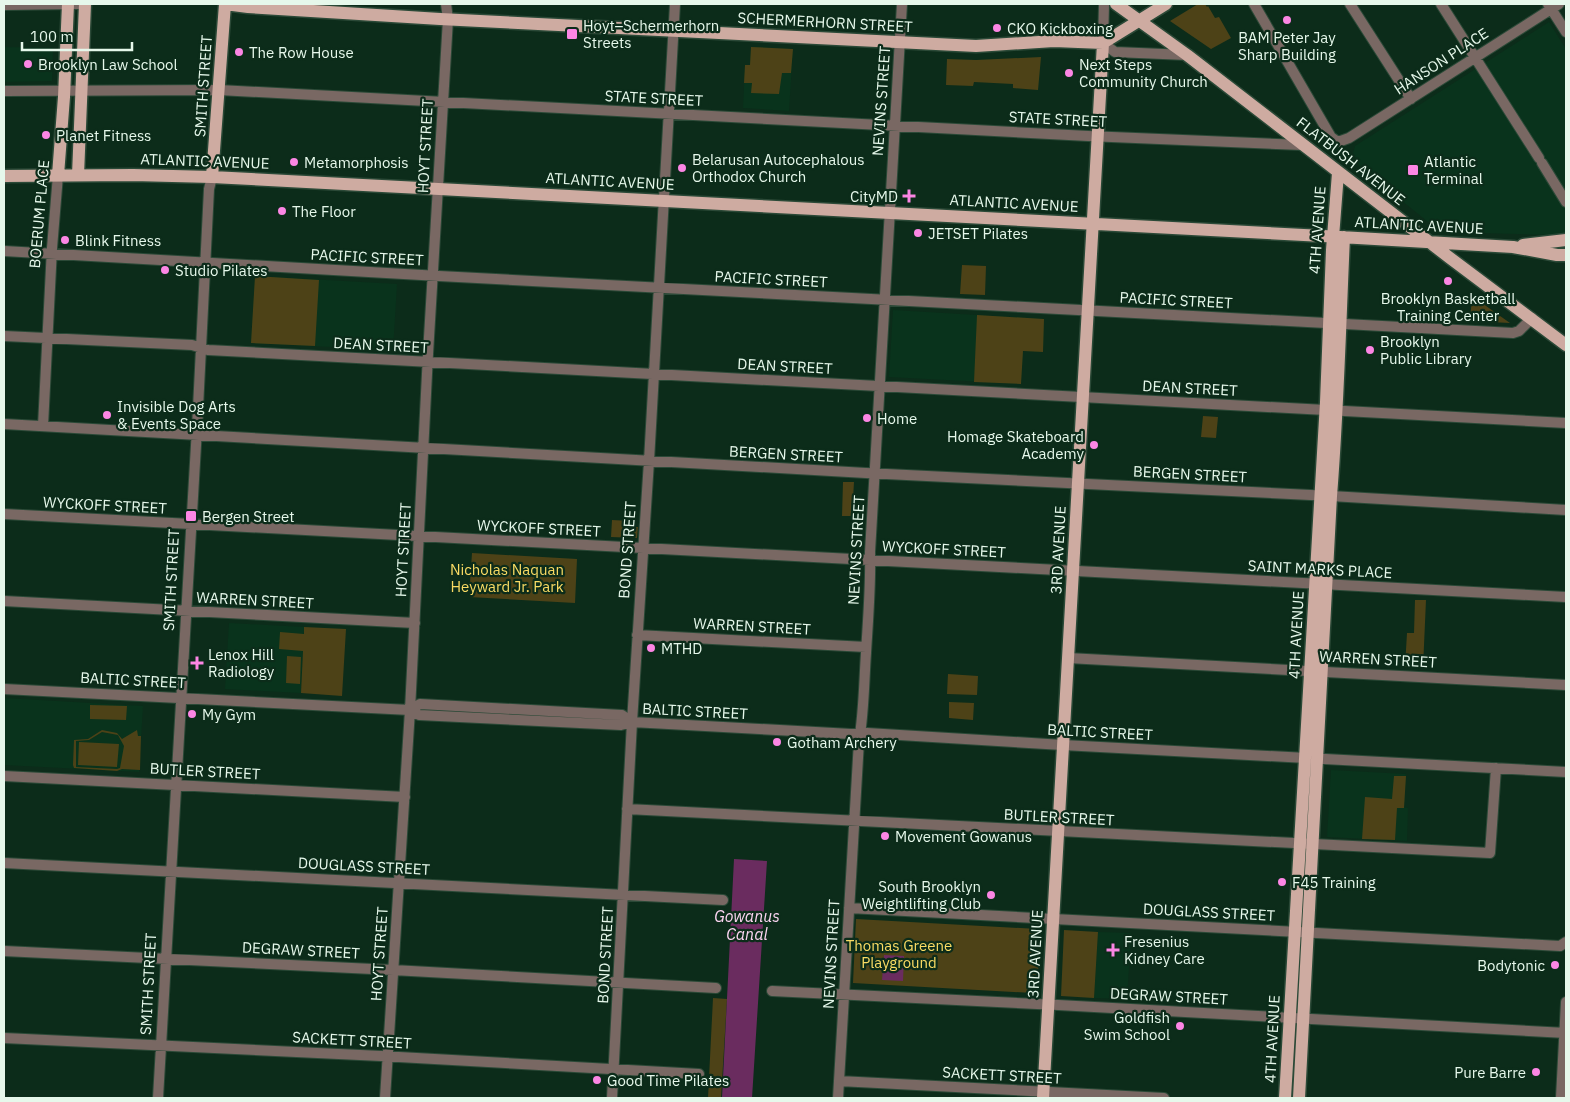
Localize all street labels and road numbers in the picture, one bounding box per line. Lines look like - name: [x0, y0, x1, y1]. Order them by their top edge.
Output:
- street label: SCHERMERHORN STREET: [737, 8, 913, 36]
- street label: HANSON PLACE: [1390, 23, 1492, 99]
- street label: SMITH STREET: [190, 34, 216, 138]
- street label: NEVINS STREET: [868, 45, 894, 157]
- street label: STATE STREET: [604, 86, 704, 110]
- street label: HOYT STREET: [413, 98, 437, 194]
- street label: STATE STREET: [1008, 107, 1108, 131]
- street label: FLATBUSH AVENUE: [1293, 113, 1409, 209]
- street label: ATLANTIC AVENUE: [140, 149, 270, 173]
- street label: BOERUM PLACE: [25, 159, 53, 269]
- street label: ATLANTIC AVENUE: [545, 168, 675, 194]
- street label: 4TH AVENUE: [1304, 185, 1330, 275]
- street label: ATLANTIC AVENUE: [949, 190, 1079, 216]
- street label: ATLANTIC AVENUE: [1354, 212, 1484, 238]
- street label: PACIFIC STREET: [310, 245, 424, 269]
- street label: PACIFIC STREET: [714, 267, 828, 291]
- street label: PACIFIC STREET: [1119, 288, 1233, 312]
- street label: DEAN STREET: [333, 333, 430, 357]
- street label: DEAN STREET: [737, 354, 834, 378]
- street label: DEAN STREET: [1142, 376, 1239, 400]
- street label: BERGEN STREET: [729, 442, 844, 466]
- street label: BERGEN STREET: [1133, 462, 1248, 486]
- street label: WYCKOFF STREET: [43, 492, 168, 518]
- street label: NEVINS STREET: [844, 494, 868, 605]
- street label: BOND STREET: [614, 500, 640, 599]
- street label: HOYT STREET: [391, 502, 415, 598]
- street label: 3RD AVENUE: [1046, 505, 1070, 595]
- street label: WYCKOFF STREET: [477, 515, 602, 541]
- street label: SMITH STREET: [159, 528, 183, 632]
- street label: WYCKOFF STREET: [882, 536, 1007, 562]
- street label: SAINT MARKS PLACE: [1247, 556, 1393, 582]
- street label: WARREN STREET: [196, 587, 315, 613]
- street label: 4TH AVENUE: [1284, 590, 1308, 680]
- street label: WARREN STREET: [693, 613, 812, 639]
- street label: WARREN STREET: [1319, 646, 1438, 672]
- street label: BALTIC STREET: [80, 668, 187, 692]
- street label: BALTIC STREET: [642, 699, 749, 723]
- street label: BALTIC STREET: [1047, 720, 1154, 744]
- street label: BUTLER STREET: [149, 759, 261, 783]
- street label: BUTLER STREET: [1003, 805, 1115, 829]
- street label: DOUGLASS STREET: [297, 853, 431, 879]
- street label: NEVINS STREET: [819, 898, 843, 1009]
- street label: DOUGLASS STREET: [1142, 899, 1276, 925]
- street label: BOND STREET: [593, 905, 617, 1004]
- street label: HOYT STREET: [366, 906, 392, 1002]
- street label: 3RD AVENUE: [1023, 909, 1047, 999]
- street label: SMITH STREET: [136, 932, 160, 1036]
- street label: DEGRAW STREET: [242, 937, 361, 963]
- street label: DEGRAW STREET: [1110, 983, 1229, 1009]
- street label: 4TH AVENUE: [1260, 994, 1284, 1084]
- street label: SACKETT STREET: [292, 1027, 413, 1053]
- street label: SACKETT STREET: [942, 1062, 1063, 1088]

